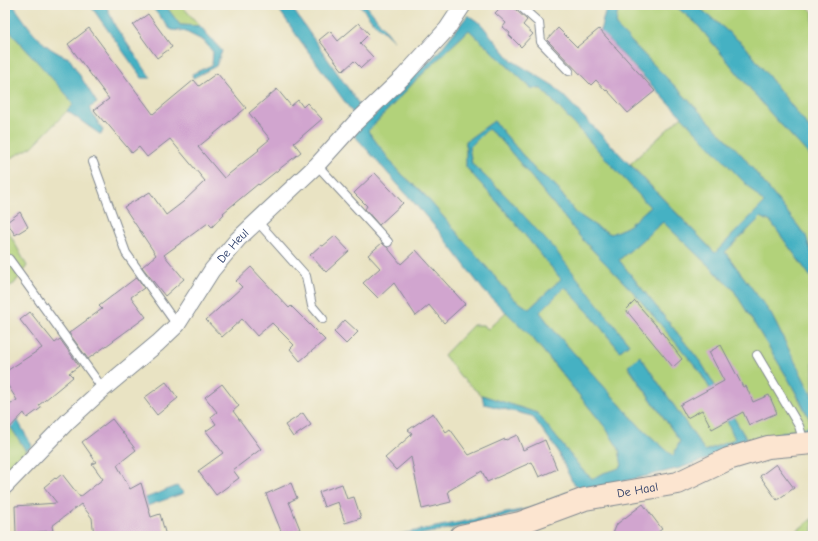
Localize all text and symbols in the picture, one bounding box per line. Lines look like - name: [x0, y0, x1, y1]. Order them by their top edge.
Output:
- street label: De Heul: [214, 226, 252, 266]
- street label: De Haal: [616, 480, 659, 500]

